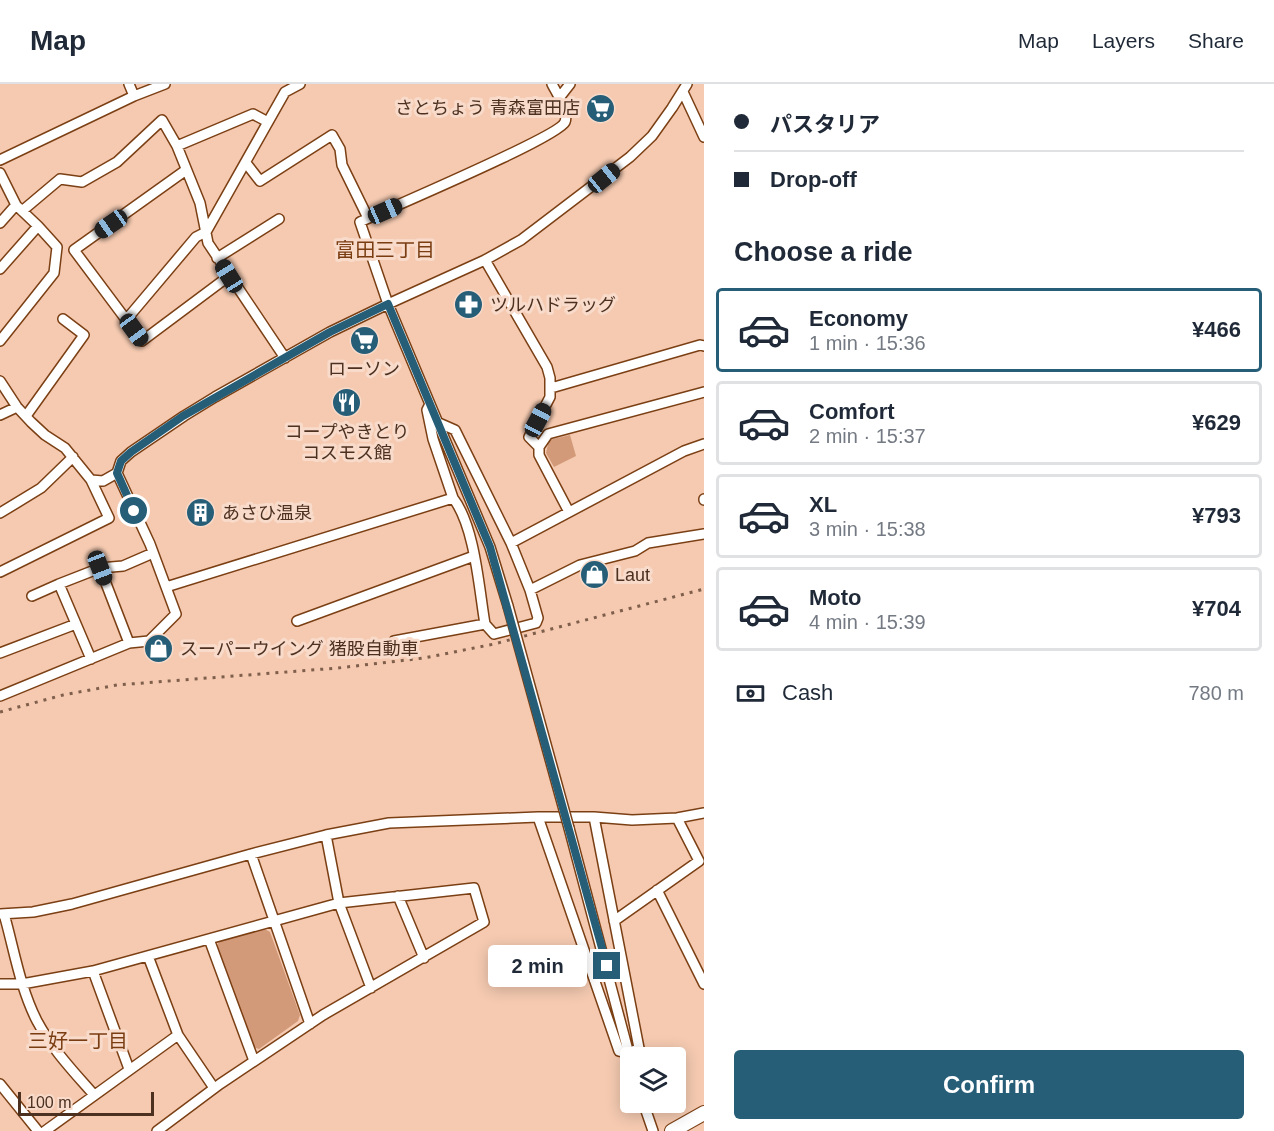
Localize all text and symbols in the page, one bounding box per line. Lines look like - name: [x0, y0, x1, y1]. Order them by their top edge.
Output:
- text: Map: [30, 25, 86, 56]
- text: Map: [1018, 29, 1059, 52]
- text: Layers: [1092, 29, 1155, 52]
- text: Share: [1188, 29, 1244, 52]
- supermarket icon: さとちょう 青森富田店: [585, 92, 617, 124]
- place label: さとちょう 青森富田店: [395, 98, 580, 118]
- text: パスタリア: [770, 112, 880, 137]
- car: [584, 160, 624, 196]
- text: Drop-off: [770, 167, 857, 192]
- car: [365, 195, 405, 227]
- car: [91, 206, 131, 242]
- text: Choose a ride: [734, 237, 913, 267]
- district label: 富田三丁目: [335, 239, 435, 261]
- car: [212, 256, 246, 296]
- pharmacy icon: ツルハドラッグ: [453, 289, 485, 321]
- place label: ツルハドラッグ: [490, 295, 616, 315]
- icon: car: [737, 303, 791, 357]
- text: Economy: [809, 306, 908, 331]
- car: [116, 310, 152, 350]
- text: ¥466: [1192, 317, 1241, 342]
- supermarket icon: ローソン: [348, 324, 380, 356]
- text: 1 min · 15:36: [809, 332, 926, 354]
- place label: ローソン: [328, 359, 400, 379]
- restaurant icon: コープやきとり コスモス館: [331, 387, 363, 419]
- icon: car: [737, 396, 791, 450]
- text: Comfort: [809, 399, 895, 424]
- car: [522, 400, 554, 440]
- text: ¥629: [1192, 410, 1241, 435]
- place label: コープやきとり コスモス館: [285, 422, 409, 463]
- text: 2 min · 15:37: [809, 425, 926, 447]
- icon: car: [737, 489, 791, 543]
- text: XL: [809, 492, 837, 517]
- route start: [120, 497, 147, 524]
- building icon: あさひ温泉: [185, 497, 217, 529]
- place label: あさひ温泉: [222, 503, 312, 523]
- text: ¥793: [1192, 503, 1241, 528]
- text: 3 min · 15:38: [809, 518, 926, 540]
- car: [85, 548, 115, 588]
- shop icon: Laut: [578, 559, 610, 591]
- place label: Laut: [615, 565, 650, 585]
- icon: car: [737, 582, 791, 636]
- text: Moto: [809, 585, 862, 610]
- text: ¥704: [1192, 596, 1241, 621]
- text: 4 min · 15:39: [809, 611, 926, 633]
- shop icon: スーパーウイング 猪股自動車: [143, 633, 175, 665]
- place label: スーパーウイング 猪股自動車: [180, 639, 419, 659]
- icon: cash: [734, 677, 767, 710]
- text: Cash: [782, 680, 833, 705]
- text: 780 m: [1188, 682, 1244, 704]
- callout: 2 min: [487, 945, 586, 987]
- route end: [593, 952, 620, 979]
- text: 2 min: [511, 955, 564, 977]
- district label: 三好一丁目: [28, 1030, 128, 1052]
- map controls: [620, 1047, 686, 1113]
- button: layers: [620, 1047, 686, 1113]
- button: Confirm: [734, 1050, 1244, 1119]
- scale bar: [18, 1089, 154, 1116]
- text: 100 m: [27, 1094, 71, 1111]

